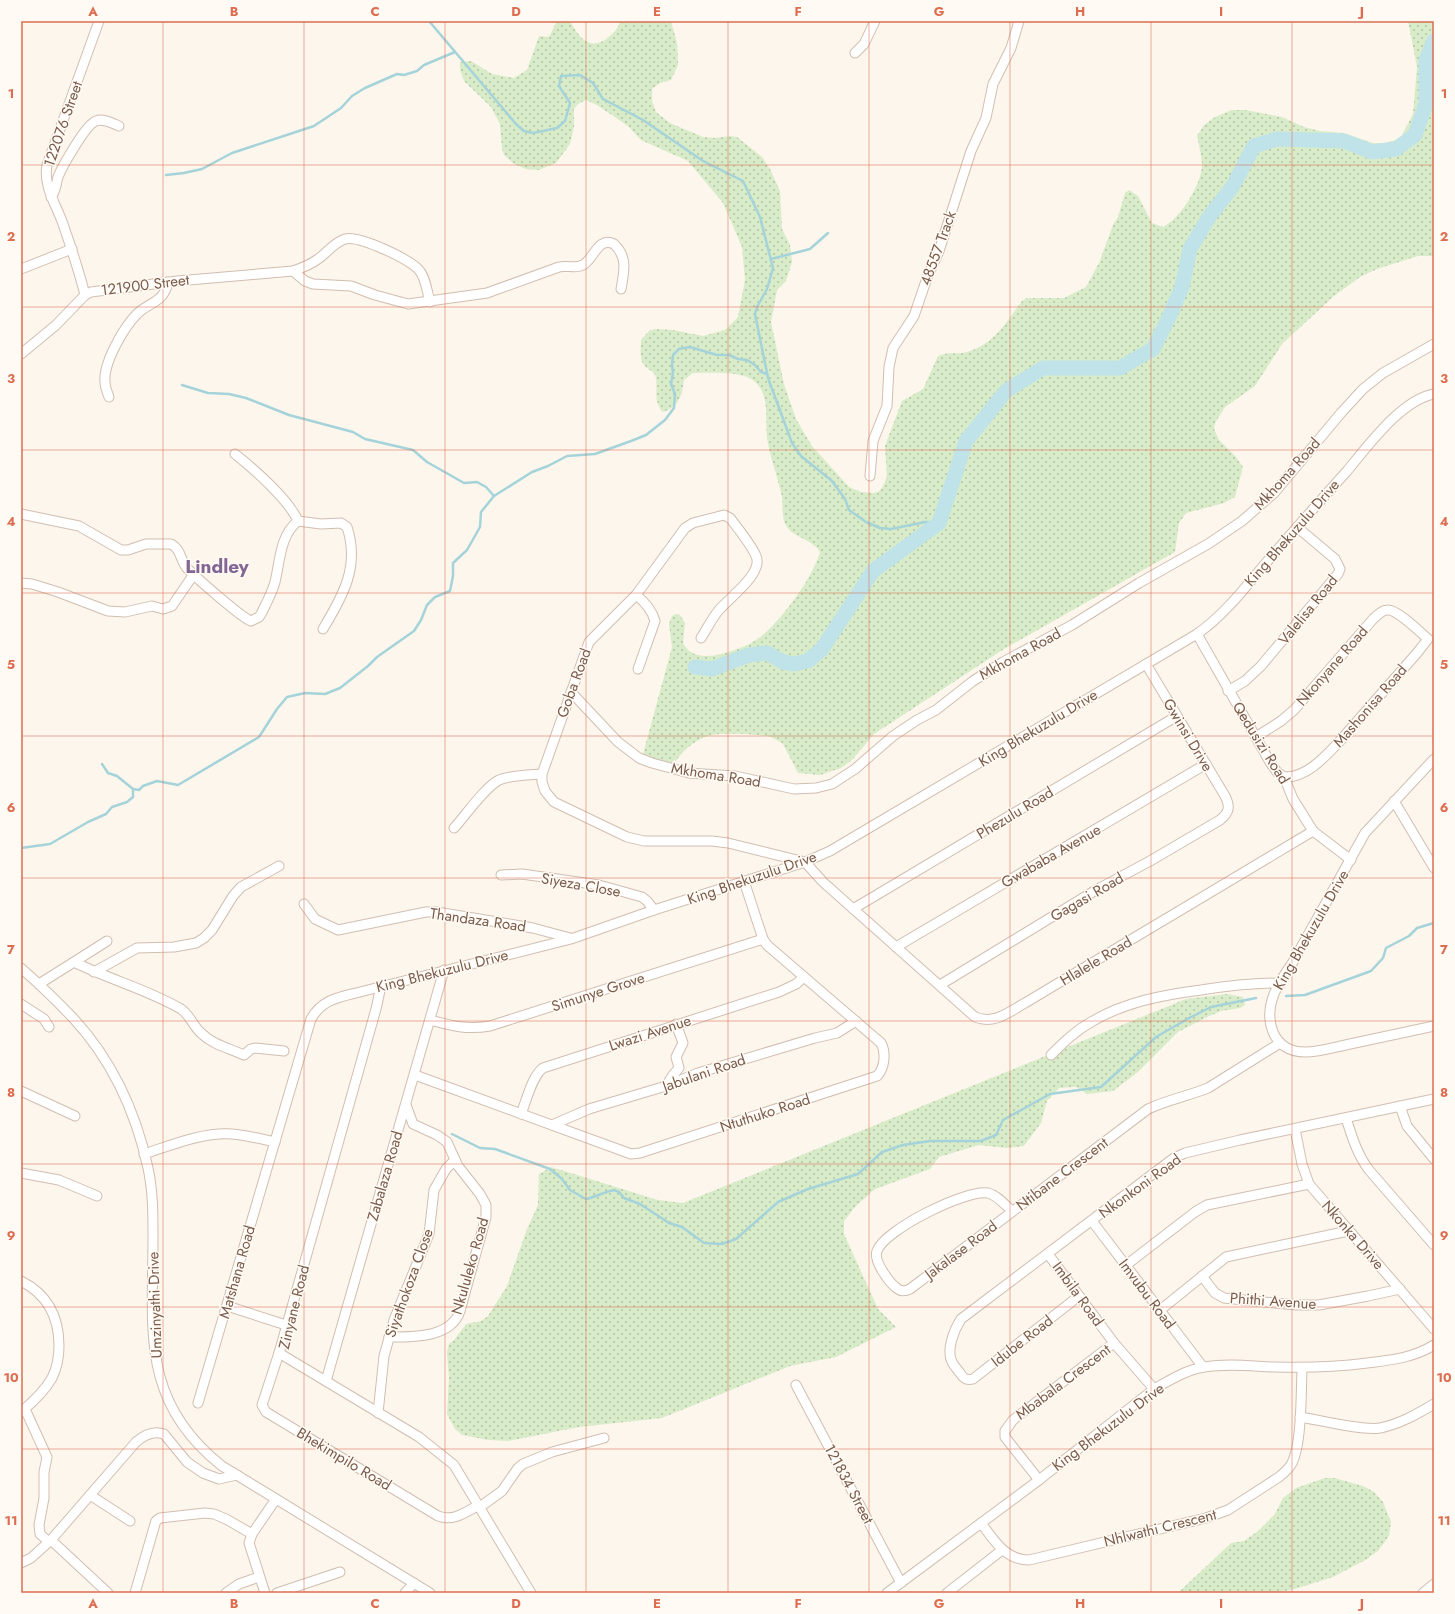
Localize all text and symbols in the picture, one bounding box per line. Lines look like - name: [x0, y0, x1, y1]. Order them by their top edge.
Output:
- text: A: [87, 2, 98, 21]
- text: B: [230, 2, 239, 21]
- text: C: [370, 2, 380, 21]
- text: D: [511, 2, 521, 21]
- text: E: [653, 2, 661, 21]
- text: F: [794, 2, 802, 21]
- text: G: [934, 2, 945, 21]
- text: H: [1075, 2, 1085, 21]
- text: I: [1219, 2, 1223, 21]
- text: J: [1357, 2, 1364, 21]
- street label: 122076 Street: [38, 78, 88, 170]
- text: 1: [8, 84, 14, 103]
- text: 1: [1441, 84, 1447, 103]
- street label: 48557 Track: [914, 207, 962, 288]
- text: 2: [7, 227, 15, 246]
- text: 2: [1440, 227, 1448, 246]
- street label: 121900 Street: [100, 269, 191, 301]
- text: 3: [7, 369, 15, 388]
- text: 3: [1440, 369, 1448, 388]
- street label: Mkhoma Road: [1249, 433, 1325, 515]
- street label: King Bhekuzulu Drive: [1239, 474, 1345, 591]
- text: 4: [6, 512, 16, 531]
- text: 4: [1439, 512, 1449, 531]
- district label: Lindley: [185, 553, 250, 580]
- street label: Valelisa Road: [1273, 570, 1343, 650]
- street label: Nkonyane Road: [1291, 621, 1373, 711]
- street label: Mkhoma Road: [975, 622, 1065, 686]
- street label: Goba Road: [551, 645, 597, 721]
- text: 5: [7, 655, 15, 674]
- text: 5: [1440, 655, 1448, 674]
- street label: Mashonisa Road: [1328, 660, 1412, 752]
- street label: King Bhekuzulu Drive: [974, 684, 1102, 772]
- street label: Gwinsi Drive: [1158, 694, 1219, 776]
- street label: Qedusizi Road: [1227, 697, 1295, 789]
- street label: Mkhoma Road: [670, 757, 762, 793]
- street label: Phezulu Road: [972, 781, 1058, 845]
- text: 6: [7, 798, 16, 817]
- text: 6: [1440, 798, 1449, 817]
- street label: Gwababa Avenue: [997, 818, 1105, 894]
- street label: King Bhekuzulu Drive: [684, 845, 820, 910]
- street label: King Bhekuzulu Drive: [1268, 866, 1355, 994]
- street label: Siyeza Close: [540, 867, 623, 903]
- street label: Gagasi Road: [1046, 867, 1128, 927]
- street label: Thandaza Road: [429, 902, 527, 938]
- street label: Hlalele Road: [1056, 931, 1136, 991]
- text: 7: [7, 940, 15, 959]
- text: 7: [1440, 940, 1448, 959]
- street label: King Bhekuzulu Drive: [374, 944, 511, 998]
- street label: Simunye Grove: [549, 967, 648, 1017]
- street label: Lwazi Avenue: [606, 1009, 694, 1057]
- street label: Jabulani Road: [658, 1049, 748, 1098]
- text: 8: [7, 1083, 15, 1102]
- text: 8: [1440, 1083, 1448, 1102]
- street label: Ntuthuko Road: [717, 1088, 813, 1138]
- street label: Zabalaza Road: [362, 1128, 408, 1224]
- street label: Ntibane Crescent: [1011, 1132, 1113, 1216]
- street label: Nkonkoni Road: [1094, 1149, 1186, 1223]
- street label: Nkonka Drive: [1317, 1195, 1390, 1275]
- street label: Nkululeko Road: [446, 1215, 494, 1317]
- street label: Jakalase Road: [918, 1215, 1002, 1286]
- street label: Matshana Road: [213, 1223, 261, 1321]
- street label: Siyathokoza Close: [379, 1225, 439, 1340]
- text: 9: [7, 1226, 16, 1245]
- text: 9: [1440, 1226, 1449, 1245]
- street label: Umzinyathi Drive: [142, 1251, 168, 1359]
- street label: Imvubu Road: [1113, 1254, 1181, 1334]
- street label: Imbila Road: [1047, 1257, 1109, 1331]
- street label: Zinyane Road: [273, 1263, 315, 1351]
- street label: Phithi Avenue: [1229, 1287, 1317, 1315]
- street label: Idube Road: [986, 1310, 1058, 1372]
- street label: Mbabala Crescent: [1011, 1339, 1116, 1425]
- text: 10: [3, 1368, 19, 1387]
- text: 10: [1436, 1368, 1452, 1387]
- street label: King Bhekuzulu Drive: [1047, 1377, 1169, 1477]
- street label: Bhekimpilo Road: [292, 1422, 396, 1496]
- street label: 121834 Street: [819, 1440, 879, 1528]
- street label: Nhlwathi Crescent: [1101, 1503, 1219, 1553]
- text: 11: [4, 1511, 18, 1530]
- text: 11: [1437, 1511, 1451, 1530]
- text: A: [87, 1594, 98, 1613]
- text: B: [230, 1594, 239, 1613]
- text: C: [370, 1594, 380, 1613]
- text: D: [511, 1594, 521, 1613]
- text: E: [653, 1594, 661, 1613]
- text: F: [794, 1594, 802, 1613]
- text: G: [934, 1594, 945, 1613]
- text: H: [1075, 1594, 1085, 1613]
- text: I: [1219, 1594, 1223, 1613]
- text: J: [1357, 1594, 1364, 1613]

